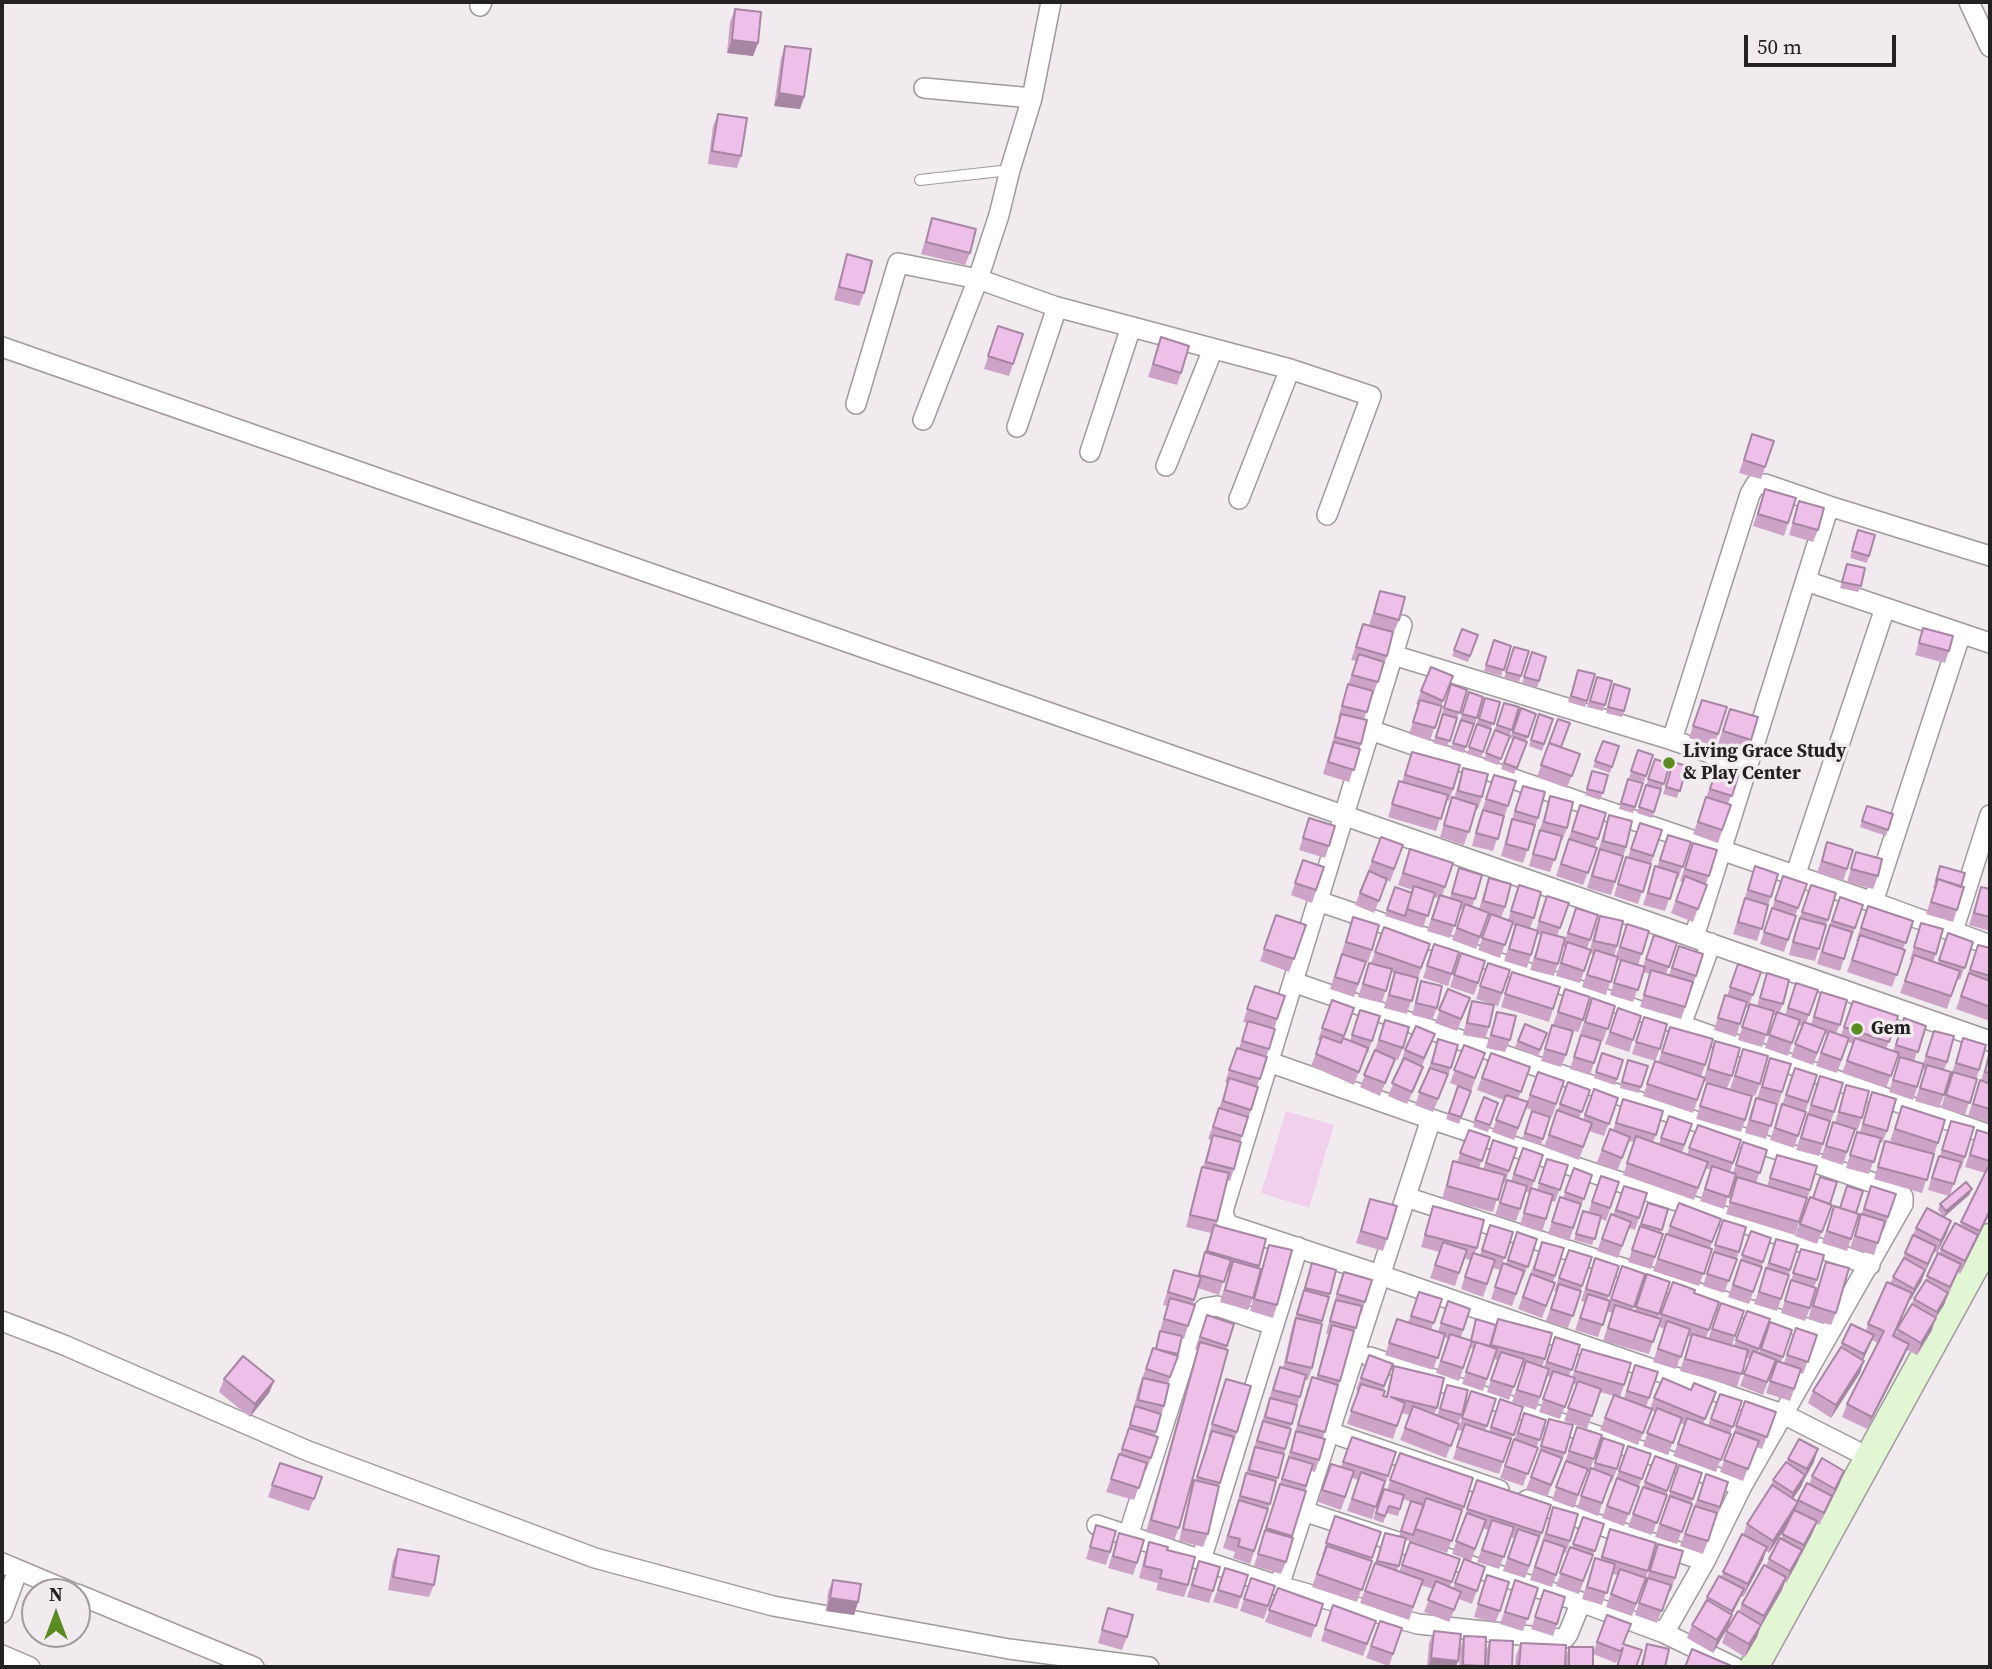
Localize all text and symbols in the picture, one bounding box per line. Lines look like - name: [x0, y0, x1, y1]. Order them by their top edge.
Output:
- scale bar: [1747, 21, 1899, 65]
- text: 50 m: [1757, 32, 1802, 61]
- place label: Living Grace Study & Play Center: [1683, 741, 1846, 785]
- marker: Living Grace Study & Play Center: [1661, 755, 1677, 771]
- place label: Gem: [1871, 1018, 1911, 1040]
- marker: Gem: [1849, 1021, 1865, 1037]
- north arrow: [21, 1578, 91, 1648]
- text: N: [49, 1581, 63, 1607]

